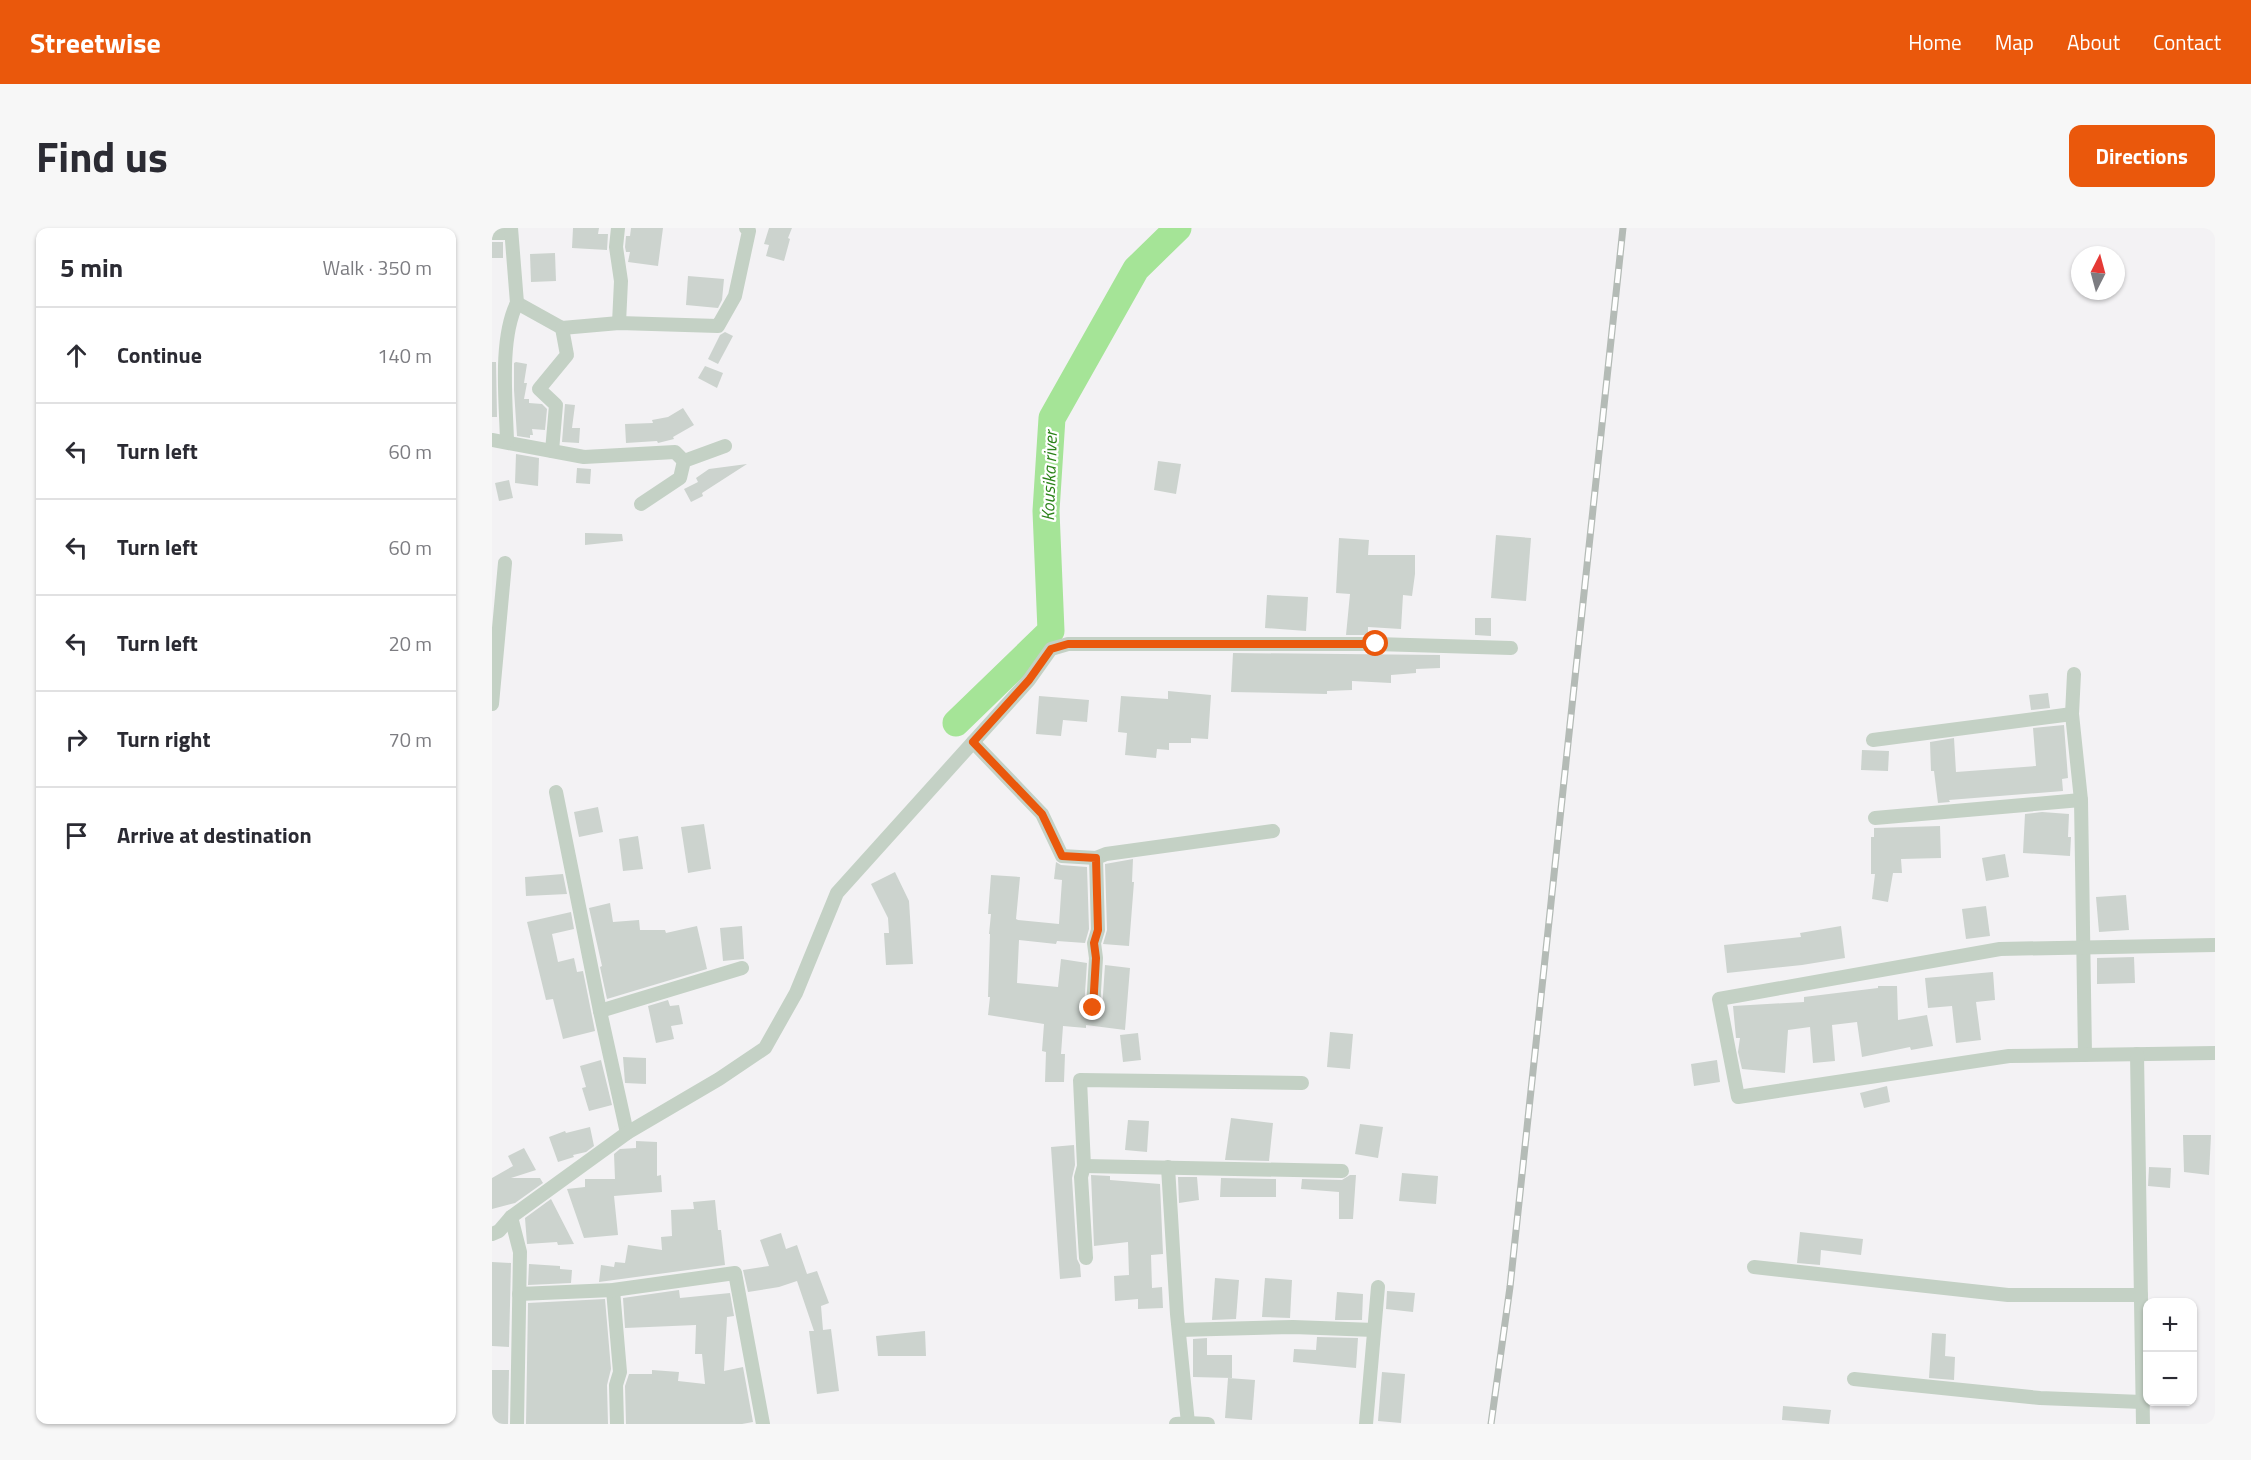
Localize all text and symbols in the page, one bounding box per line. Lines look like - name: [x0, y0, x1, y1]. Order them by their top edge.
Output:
- text: Streetwise: [30, 21, 161, 64]
- text: Home: [1908, 26, 1962, 58]
- text: Map: [1995, 26, 2034, 58]
- text: About: [2067, 26, 2120, 58]
- text: Contact: [2153, 26, 2221, 58]
- text: Find us: [36, 124, 168, 188]
- button: Directions: [2069, 125, 2215, 187]
- north arrow: [2071, 246, 2125, 300]
- text: 5 min: [60, 248, 123, 287]
- text: Walk · 350 m: [323, 252, 432, 283]
- text: Continue: [117, 338, 202, 372]
- icon: ahead: [60, 339, 93, 372]
- text: 140 m: [377, 340, 432, 371]
- water label: Kousika river: [1034, 428, 1064, 522]
- text: Turn left: [117, 434, 198, 468]
- icon: left: [60, 435, 93, 468]
- text: 60 m: [388, 436, 432, 467]
- text: Turn left: [117, 530, 198, 564]
- icon: left: [60, 531, 93, 564]
- text: 60 m: [388, 532, 432, 563]
- text: Turn left: [117, 626, 198, 660]
- icon: left: [60, 627, 93, 660]
- text: 20 m: [388, 628, 432, 659]
- route start: [1362, 630, 1388, 656]
- text: Turn right: [117, 722, 211, 756]
- icon: right: [60, 723, 93, 756]
- text: 70 m: [388, 724, 432, 755]
- text: Arrive at destination: [117, 818, 312, 852]
- icon: arrive: [60, 819, 93, 852]
- route end: [1079, 994, 1105, 1020]
- map controls: [2143, 1298, 2197, 1406]
- button: +: [2143, 1298, 2197, 1352]
- button: −: [2143, 1352, 2197, 1406]

